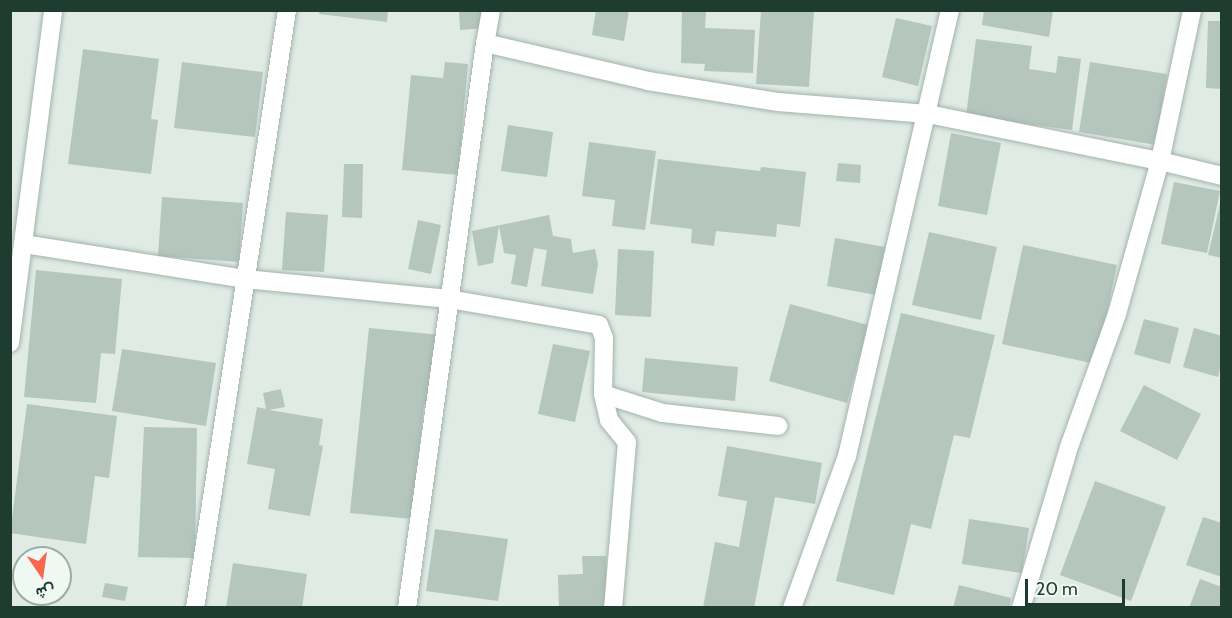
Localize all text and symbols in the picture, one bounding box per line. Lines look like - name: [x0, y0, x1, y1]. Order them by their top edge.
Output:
- north arrow: [12, 546, 72, 606]
- scale bar: [1028, 567, 1128, 605]
- text: 20 m: [1036, 578, 1078, 600]
- text: ش: [34, 581, 57, 603]

